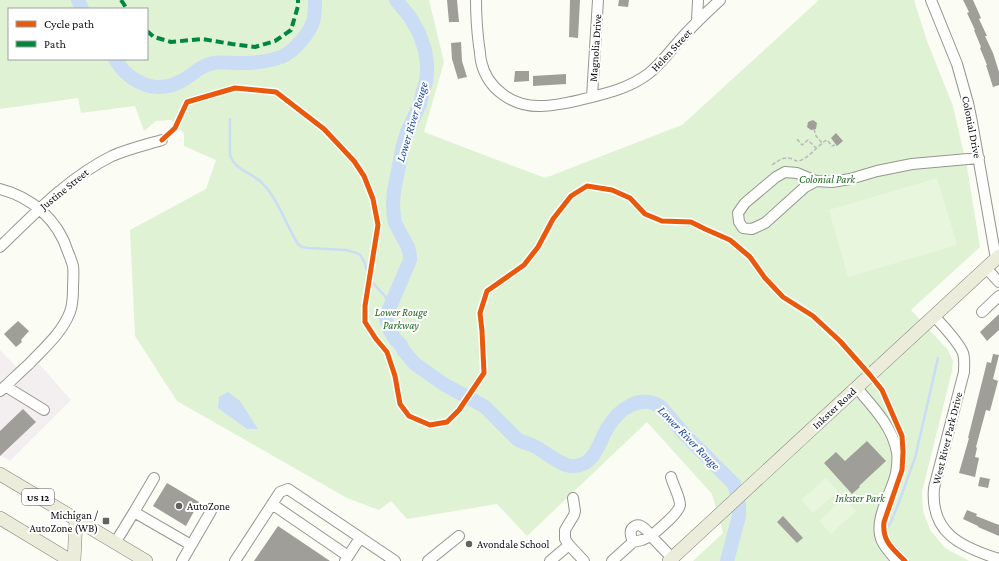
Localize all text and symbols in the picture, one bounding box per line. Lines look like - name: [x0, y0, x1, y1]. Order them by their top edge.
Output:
- legend: [8, 8, 148, 60]
- street label: Magnolia Drive: [587, 14, 604, 82]
- text: Cycle path: [44, 17, 95, 31]
- street label: Helen Street: [648, 26, 694, 74]
- text: Path: [44, 37, 66, 51]
- water label: Lower River Rouge: [393, 80, 431, 164]
- street label: Colonial Drive: [960, 95, 984, 159]
- street label: Justine Street: [37, 166, 91, 213]
- park label: Colonial Park: [799, 173, 856, 185]
- park label: Lower Rouge Parkway: [375, 306, 428, 332]
- street label: Inkster Road: [810, 385, 859, 431]
- street label: West River Park Drive: [930, 390, 964, 485]
- water label: Lower River Rouge: [655, 403, 723, 473]
- road number: US 12: [22, 489, 54, 505]
- park label: Inkster Park: [835, 492, 886, 504]
- place label: AutoZone: [187, 500, 230, 512]
- marker: AutoZone: [174, 501, 184, 511]
- place label: Michigan / AutoZone (WB): [29, 509, 99, 535]
- marker: Michigan / AutoZone (WB): [101, 516, 111, 526]
- place label: Avondale School: [477, 538, 550, 550]
- marker: Avondale School: [464, 539, 474, 549]

